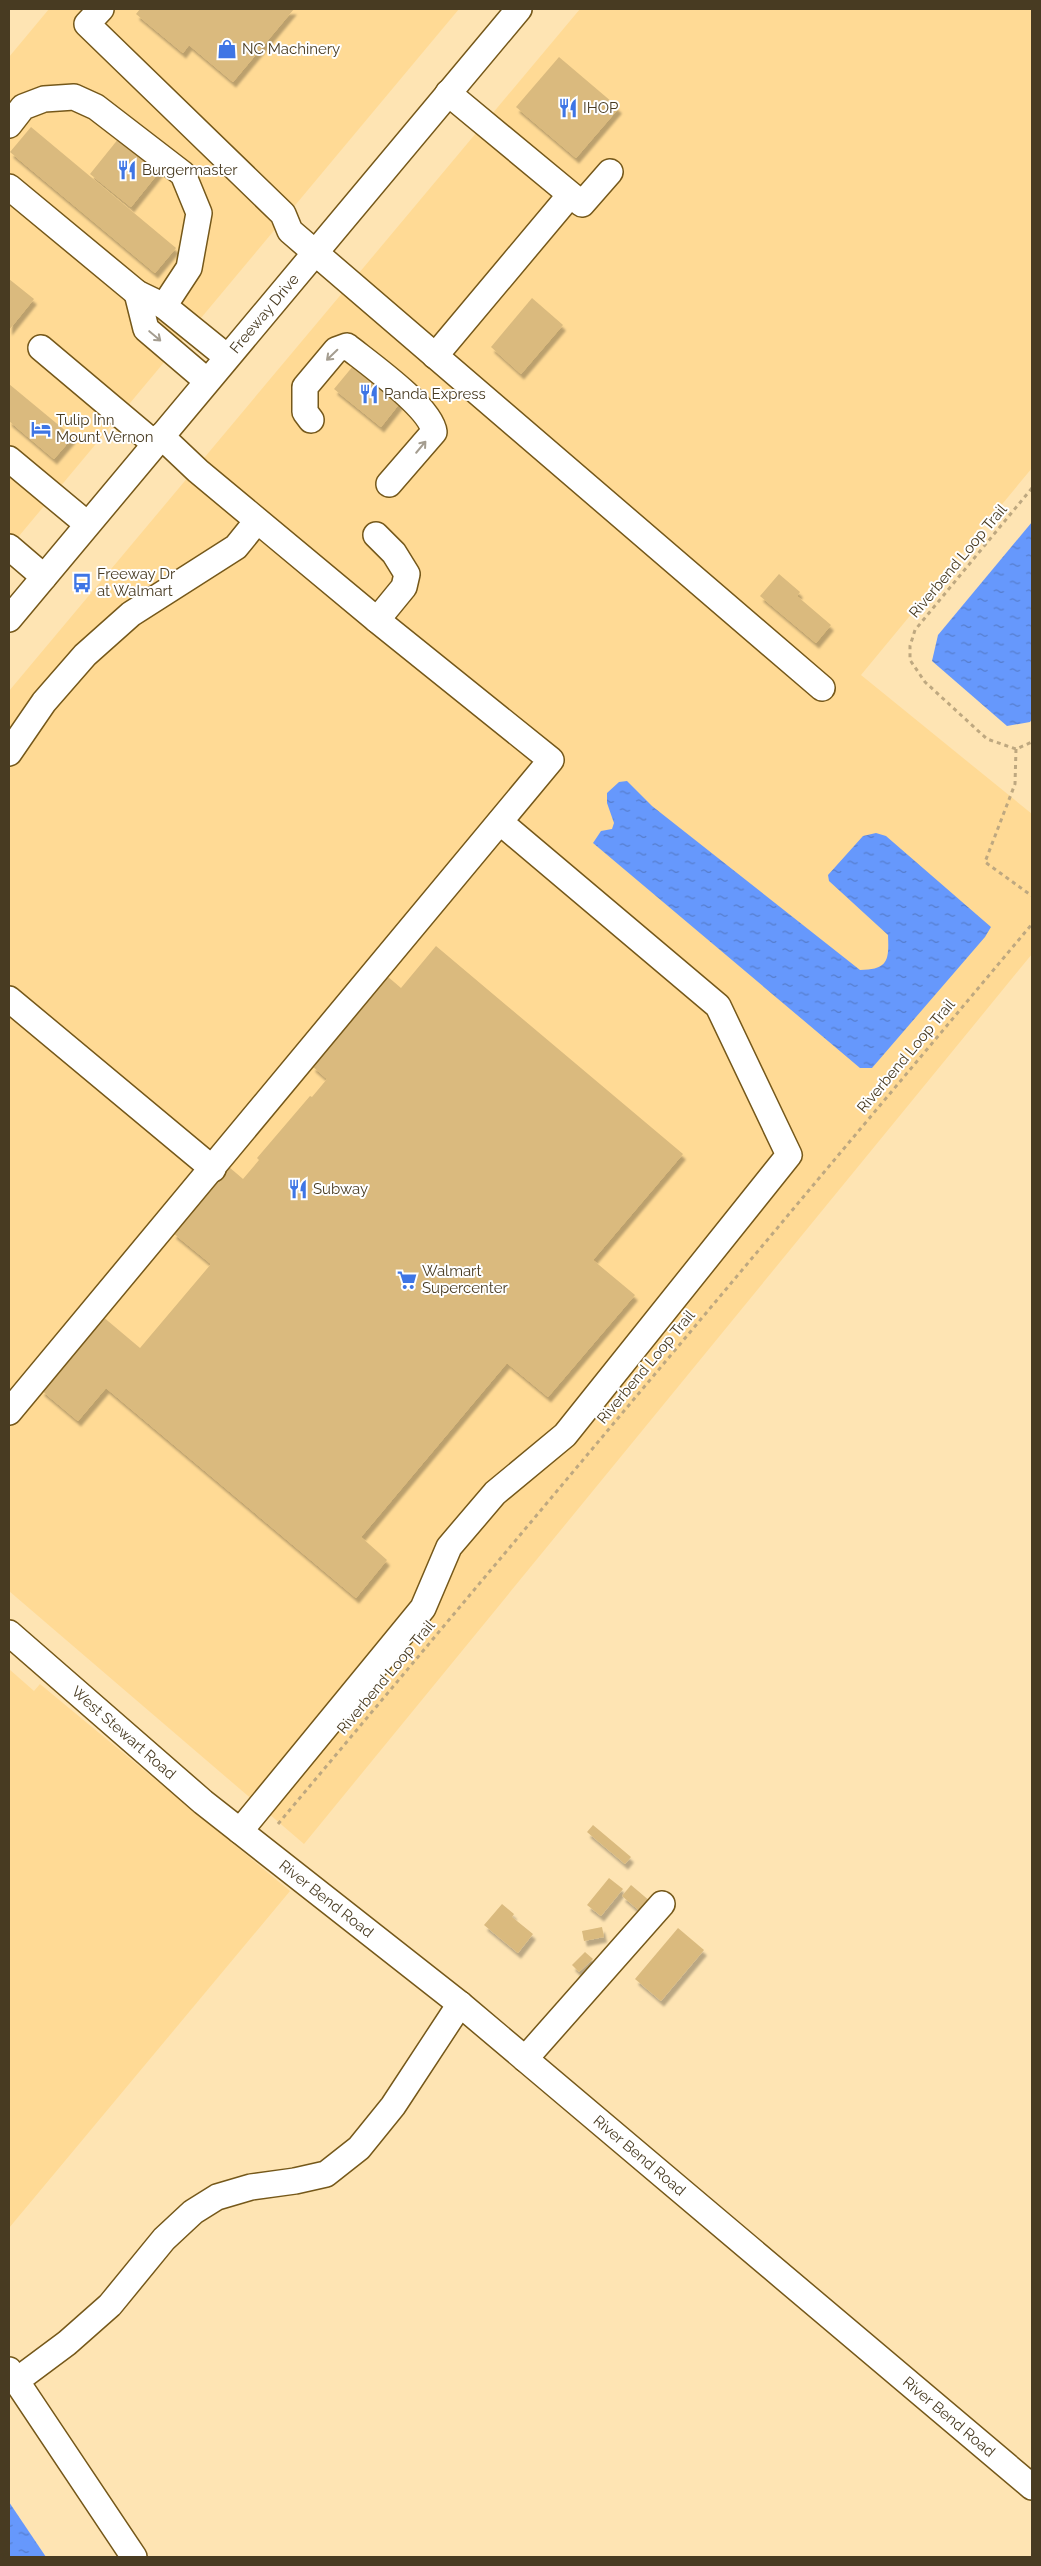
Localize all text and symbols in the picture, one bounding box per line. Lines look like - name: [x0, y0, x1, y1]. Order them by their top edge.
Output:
- shop icon: NC Machinery: [216, 38, 238, 60]
- place label: NC Machinery: [242, 40, 340, 58]
- restaurant icon: IHOP: [557, 97, 579, 119]
- place label: IHOP: [583, 99, 618, 117]
- restaurant icon: Burgermaster: [116, 159, 138, 181]
- place label: Burgermaster: [142, 161, 238, 179]
- street label: Freeway Drive: [226, 270, 303, 357]
- one-way arrow: [148, 331, 161, 342]
- one-way arrow: [326, 349, 339, 361]
- restaurant icon: Panda Express: [358, 383, 380, 405]
- place label: Panda Express: [384, 385, 486, 403]
- place label: Tulip Inn Mount Vernon: [56, 411, 154, 446]
- hotel icon: Tulip Inn Mount Vernon: [30, 418, 52, 440]
- one-way arrow: [415, 441, 426, 454]
- street label: Riverbend Loop Trail: [905, 500, 1011, 621]
- place label: Freeway Dr at Walmart: [97, 565, 176, 600]
- bus stop icon: Freeway Dr at Walmart: [71, 572, 93, 594]
- street label: Riverbend Loop Trail: [853, 995, 959, 1116]
- restaurant icon: Subway: [287, 1178, 309, 1200]
- place label: Subway: [313, 1180, 368, 1198]
- place label: Walmart Supercenter: [422, 1262, 508, 1297]
- supermarket icon: Walmart Supercenter: [396, 1269, 418, 1291]
- street label: Riverbend Loop Trail: [593, 1306, 699, 1427]
- street label: Riverbend Loop Trail: [333, 1616, 439, 1737]
- street label: West Stewart Road: [68, 1683, 179, 1783]
- street label: River Bend Road: [275, 1856, 377, 1941]
- street label: River Bend Road: [590, 2112, 689, 2200]
- street label: River Bend Road: [899, 2373, 999, 2461]

